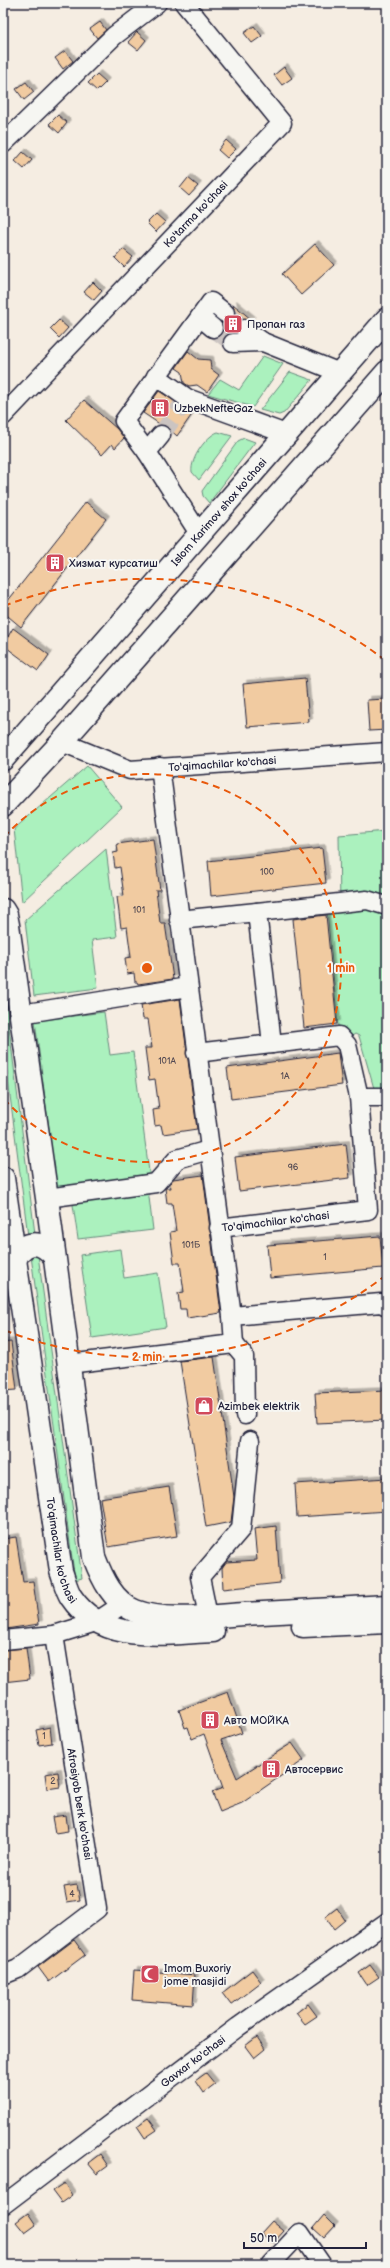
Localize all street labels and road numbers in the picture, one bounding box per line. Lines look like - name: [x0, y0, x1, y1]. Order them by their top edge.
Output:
- street label: Ko'tarma ko'chasi: [161, 178, 230, 250]
- street label: Islom Karimov shox ko'chasi: [169, 456, 269, 569]
- street label: To'qimachilar ko'chasi: [168, 754, 277, 774]
- street label: To'qimachilar ko'chasi: [221, 1209, 330, 1235]
- street label: To'qimachilar ko'chasi: [43, 1497, 79, 1606]
- street label: Afrosiyob berk ko'chasi: [64, 1747, 95, 1861]
- street label: Gavxar ko'chasi: [158, 2033, 228, 2090]

